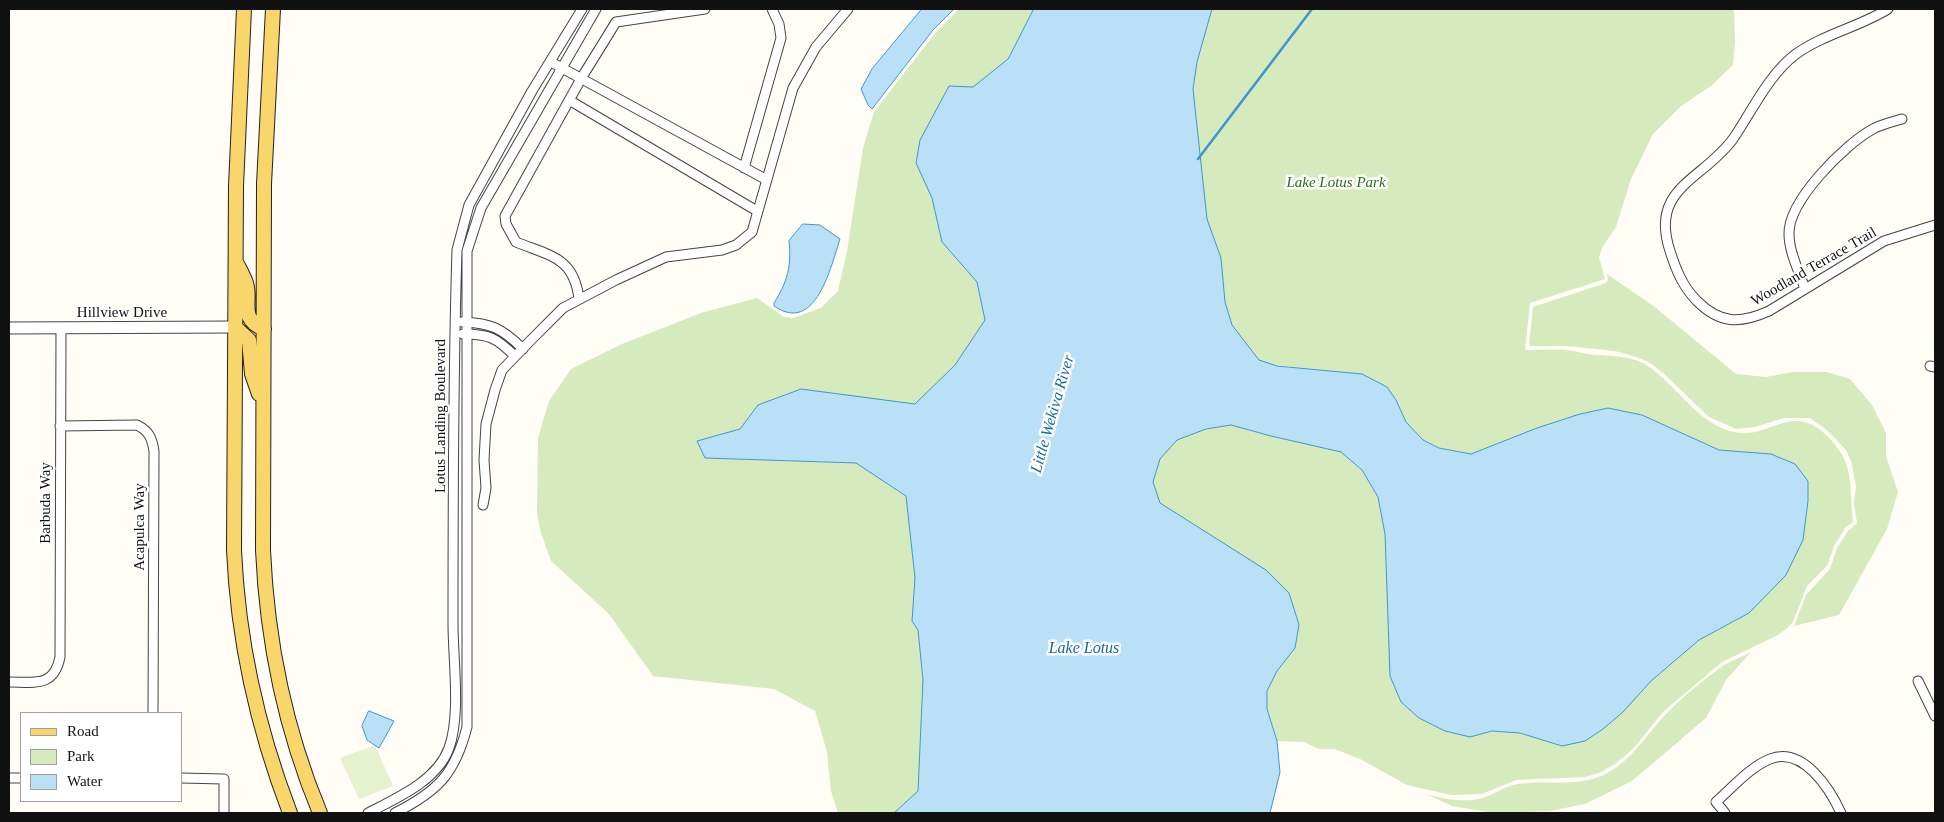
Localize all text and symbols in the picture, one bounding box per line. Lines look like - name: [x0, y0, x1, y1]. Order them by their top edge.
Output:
- park label: Lake Lotus Park: [1286, 174, 1386, 192]
- street label: Woodland Terrace Trail: [1748, 224, 1880, 310]
- street label: Hillview Drive: [77, 304, 167, 322]
- street label: Lotus Landing Boulevard: [432, 339, 450, 493]
- water label: Little Wekiva River: [1027, 353, 1079, 475]
- street label: Barbuda Way: [37, 462, 55, 544]
- street label: Acapulca Way: [131, 483, 149, 571]
- water label: Lake Lotus: [1049, 639, 1119, 659]
- legend: [20, 712, 182, 802]
- text: Road: [67, 723, 99, 739]
- text: Park: [67, 748, 95, 764]
- text: Water: [67, 773, 102, 789]

